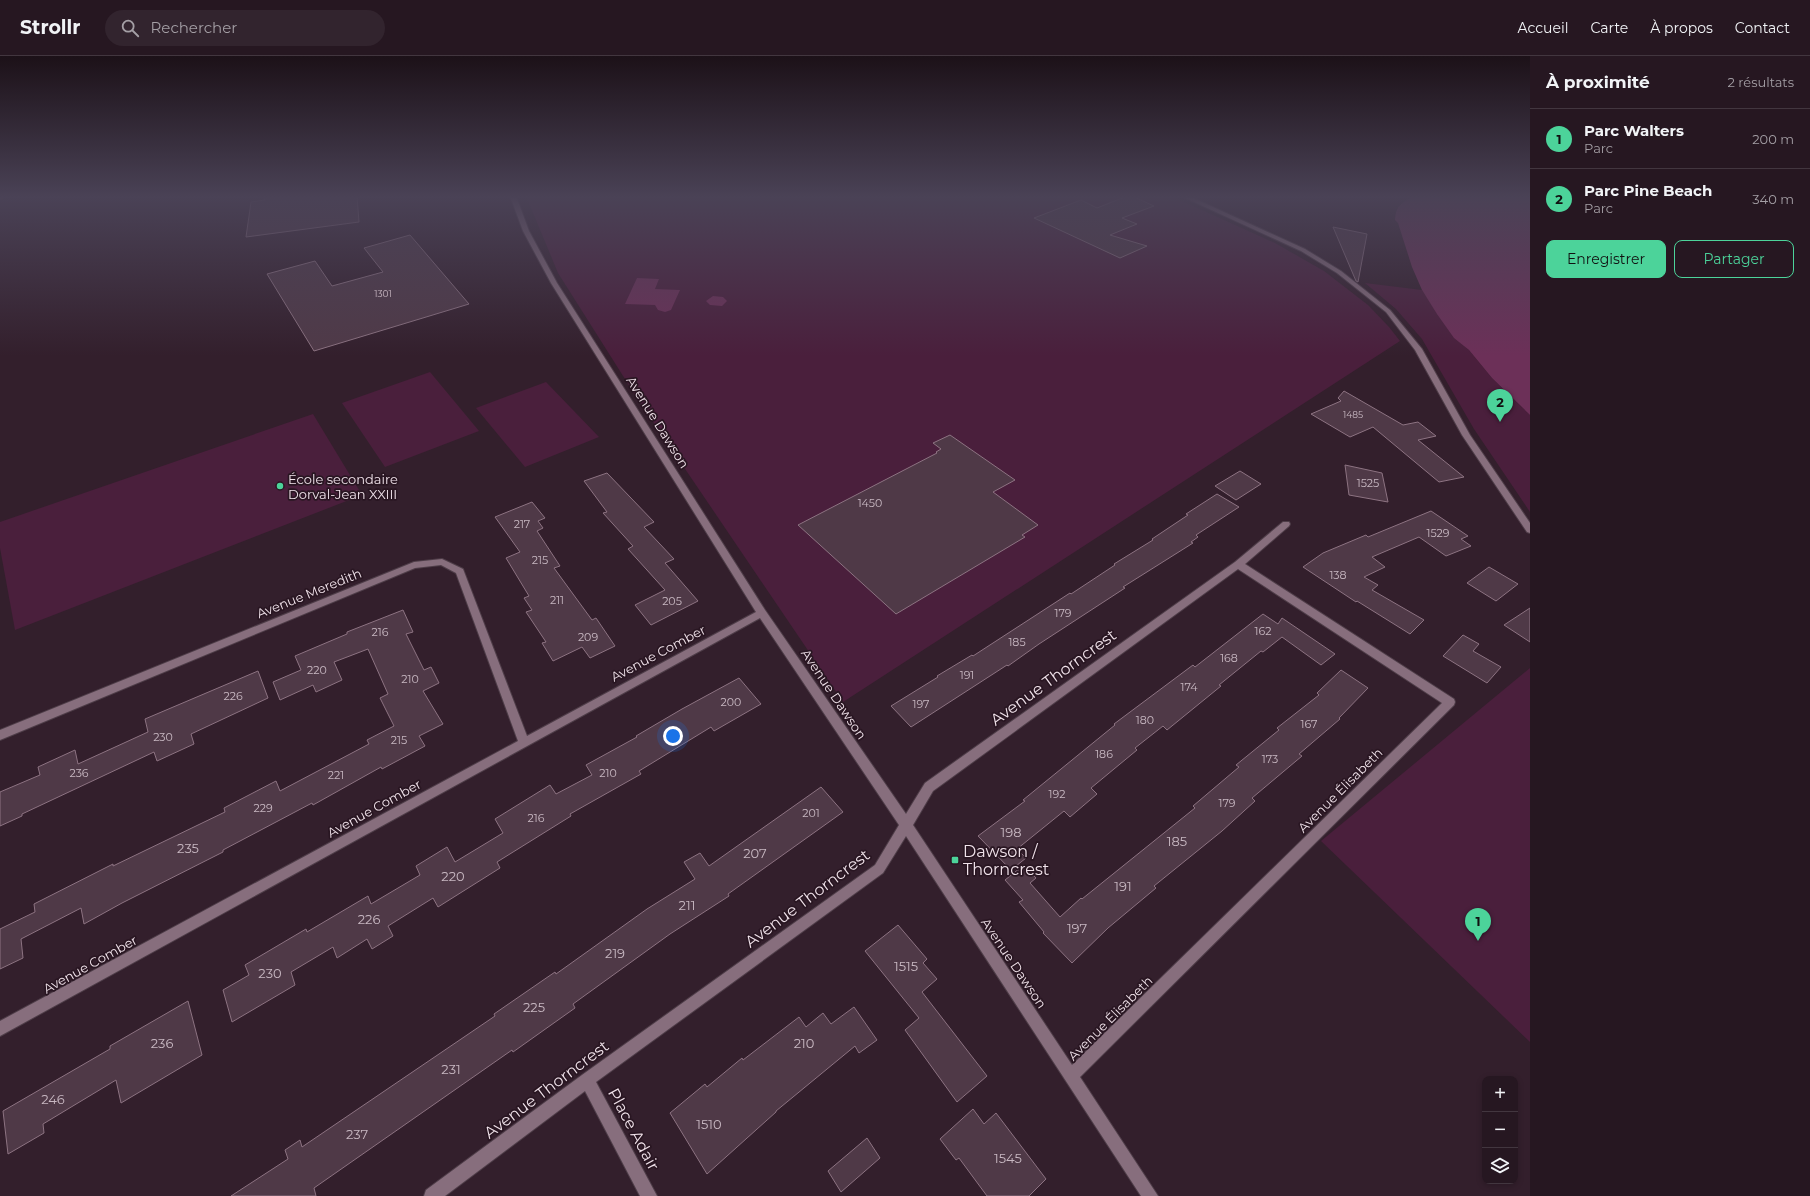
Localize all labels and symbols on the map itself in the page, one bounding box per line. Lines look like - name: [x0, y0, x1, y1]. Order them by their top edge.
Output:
- house number: 1301: [374, 288, 392, 299]
- street label: Avenue Dawson: [623, 373, 693, 471]
- pin: 2: [1487, 389, 1513, 422]
- house number: 1485: [1343, 409, 1363, 420]
- place label: École secondaire Dorval-Jean XXIII: [288, 471, 398, 502]
- house number: 1525: [1357, 476, 1379, 490]
- marker: École secondaire Dorval-Jean XXIII: [275, 481, 285, 491]
- house number: 1450: [858, 496, 882, 510]
- house number: 217: [514, 517, 530, 531]
- house number: 1529: [1426, 526, 1450, 540]
- house number: 215: [532, 553, 548, 567]
- street label: Avenue Meredith: [254, 565, 364, 621]
- house number: 138: [1329, 568, 1347, 582]
- house number: 211: [550, 593, 564, 607]
- house number: 205: [662, 594, 682, 608]
- house number: 179: [1054, 606, 1072, 620]
- street label: Avenue Comber: [608, 621, 708, 685]
- house number: 162: [1255, 624, 1271, 638]
- house number: 216: [372, 625, 389, 639]
- street label: Avenue Thorncrest: [987, 625, 1120, 729]
- house number: 209: [578, 630, 598, 644]
- house number: 185: [1008, 635, 1026, 649]
- street label: Avenue Dawson: [798, 646, 870, 742]
- house number: 168: [1220, 651, 1238, 665]
- house number: 220: [307, 663, 327, 677]
- house number: 191: [960, 668, 974, 682]
- house number: 210: [401, 672, 419, 686]
- house number: 174: [1180, 680, 1198, 694]
- house number: 226: [223, 689, 243, 703]
- house number: 200: [721, 695, 741, 709]
- house number: 197: [912, 697, 930, 711]
- house number: 180: [1136, 713, 1154, 727]
- house number: 167: [1300, 717, 1318, 731]
- your location: [663, 726, 683, 746]
- house number: 230: [153, 730, 173, 744]
- house number: 215: [391, 733, 407, 747]
- street label: Avenue Élisabeth: [1294, 744, 1386, 836]
- house number: 186: [1095, 747, 1113, 761]
- house number: 173: [1262, 752, 1278, 766]
- house number: 236: [69, 766, 89, 780]
- house number: 210: [599, 766, 617, 780]
- house number: 221: [328, 768, 344, 782]
- street label: Avenue Comber: [324, 775, 424, 841]
- house number: 192: [1049, 787, 1065, 801]
- house number: 179: [1218, 796, 1236, 810]
- house number: 229: [253, 801, 273, 815]
- house number: 201: [802, 806, 820, 820]
- house number: 216: [528, 811, 545, 825]
- house number: 198: [1001, 824, 1021, 840]
- house number: 185: [1167, 833, 1187, 849]
- house number: 235: [177, 840, 199, 856]
- place label: Dawson / Thorncrest: [963, 842, 1050, 879]
- street label: Avenue Thorncrest: [741, 845, 874, 951]
- house number: 207: [743, 845, 767, 861]
- marker: Dawson / Thorncrest: [950, 855, 960, 865]
- house number: 220: [441, 868, 465, 884]
- house number: 191: [1114, 878, 1132, 894]
- house number: 211: [679, 897, 695, 913]
- pin: 1: [1465, 908, 1491, 941]
- house number: 226: [358, 911, 380, 927]
- street label: Avenue Dawson: [978, 915, 1050, 1011]
- house number: 197: [1067, 920, 1087, 936]
- street label: Avenue Comber: [40, 931, 140, 997]
- house number: 219: [605, 945, 625, 961]
- house number: 1515: [894, 958, 918, 974]
- house number: 230: [258, 965, 282, 981]
- street label: Avenue Élisabeth: [1064, 972, 1156, 1064]
- house number: 225: [523, 999, 545, 1015]
- house number: 236: [151, 1035, 173, 1051]
- house number: 210: [794, 1035, 814, 1051]
- street label: Avenue Thorncrest: [480, 1036, 613, 1142]
- house number: 231: [441, 1061, 461, 1077]
- street label: Place Adair: [604, 1085, 663, 1174]
- house number: 246: [41, 1091, 65, 1107]
- house number: 1510: [696, 1116, 722, 1132]
- house number: 237: [346, 1126, 368, 1142]
- house number: 1545: [994, 1150, 1022, 1166]

